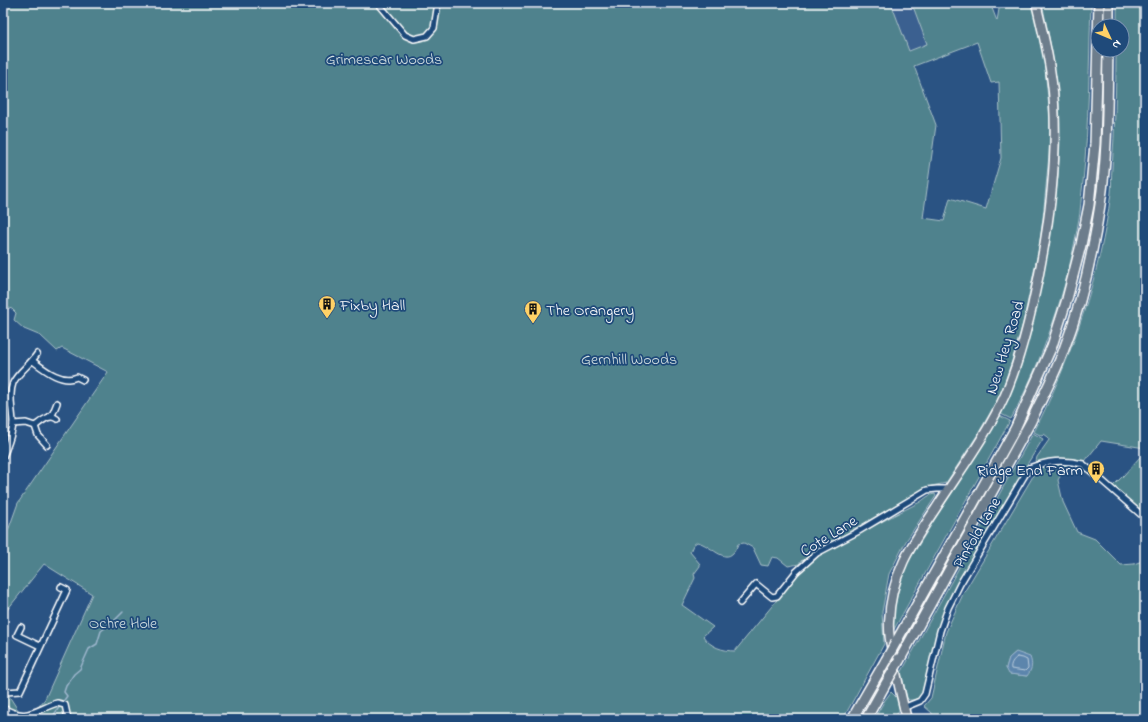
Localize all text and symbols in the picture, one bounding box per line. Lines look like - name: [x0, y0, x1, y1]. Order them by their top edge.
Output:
- north arrow: [1090, 18, 1130, 58]
- text: N: [1108, 36, 1125, 52]
- park label: Grimescar Woods: [326, 48, 442, 72]
- building icon: Fixby Hall: [317, 294, 337, 319]
- place label: Fixby Hall: [339, 294, 405, 318]
- street label: New Hey Road: [980, 298, 1032, 397]
- building icon: The Orangery: [523, 299, 543, 324]
- place label: The Orangery: [546, 299, 634, 323]
- park label: Gernhill Woods: [581, 348, 677, 372]
- place label: Ridge End Farm: [977, 459, 1083, 483]
- building icon: Ridge End Farm: [1086, 459, 1106, 484]
- street label: Pinfold Lane: [948, 492, 1008, 573]
- street label: Cote Lane: [796, 509, 863, 564]
- park label: Ochre Hole: [89, 612, 158, 636]

